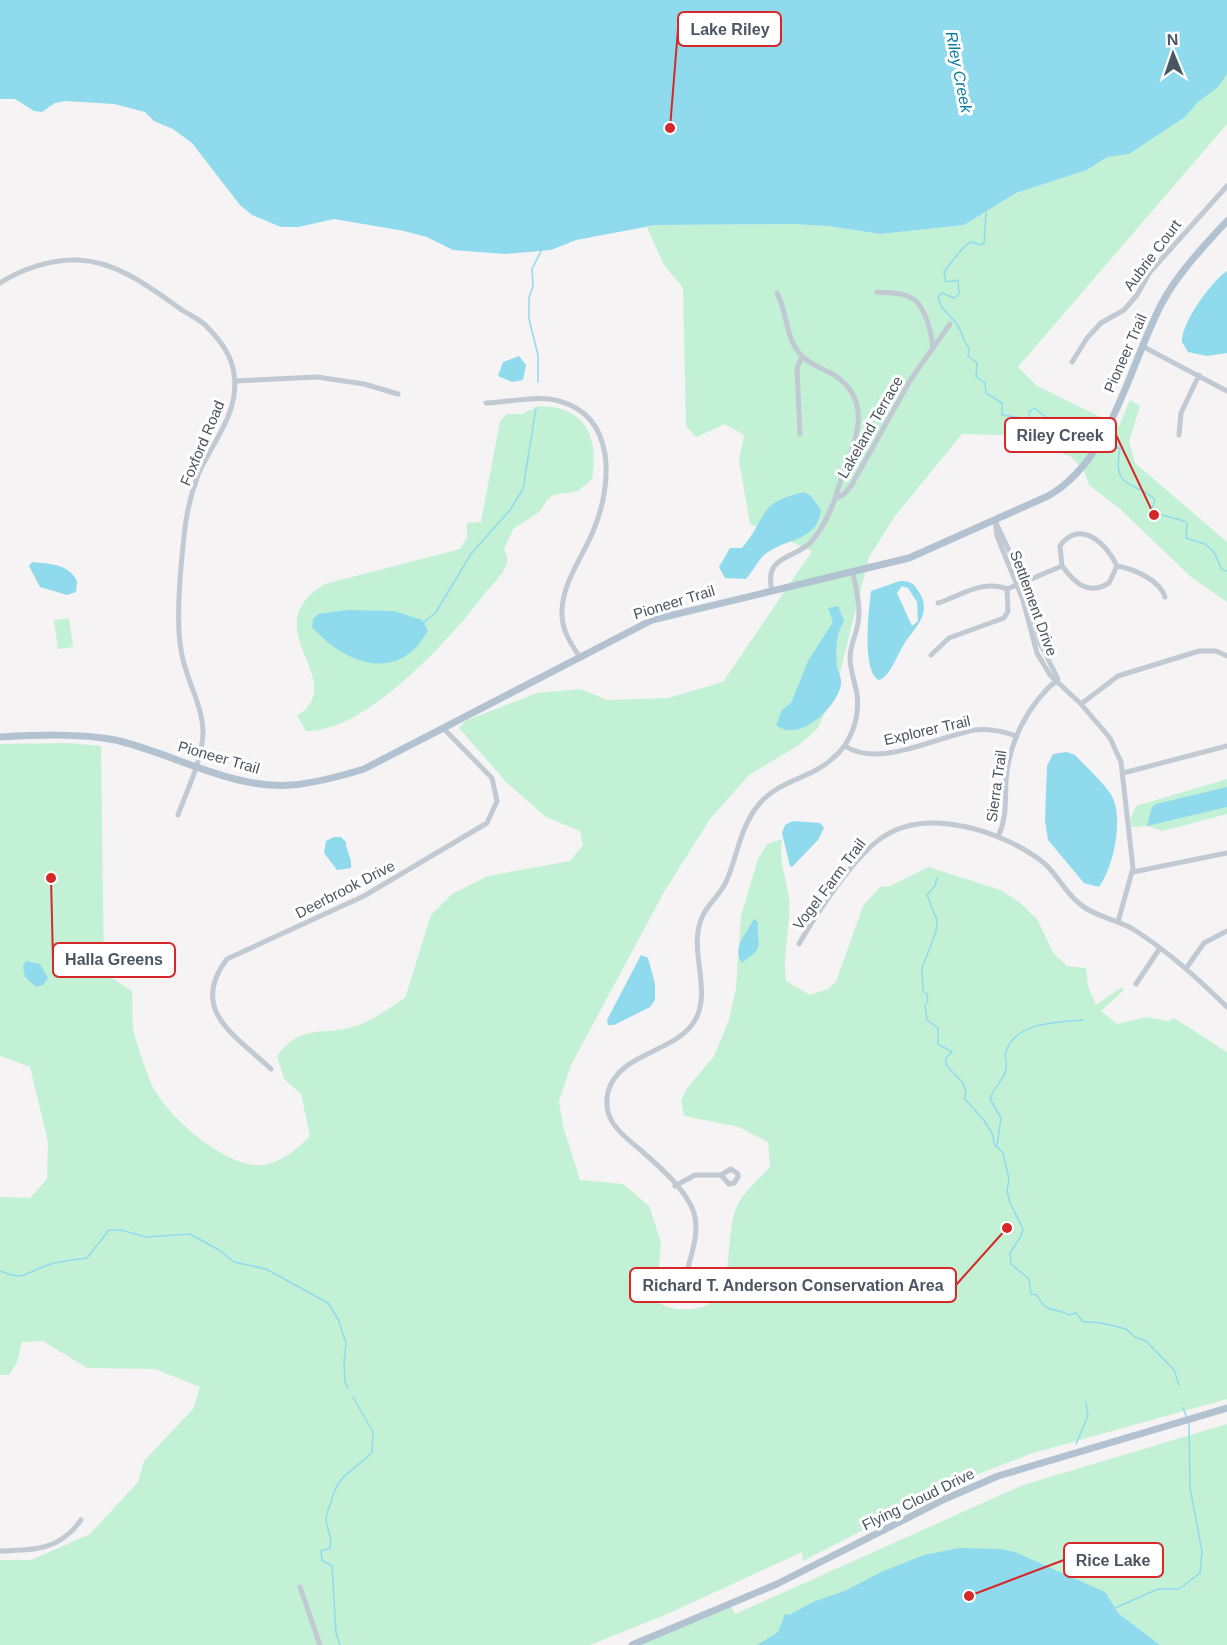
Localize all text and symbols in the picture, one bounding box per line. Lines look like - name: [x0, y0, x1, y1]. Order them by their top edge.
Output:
- callout: Lake Riley: [678, 12, 781, 46]
- text: Lake Riley: [690, 21, 770, 38]
- north arrow: [1143, 24, 1203, 84]
- water label: Riley Creek: [943, 30, 975, 115]
- text: N: [1166, 31, 1179, 48]
- street label: Aubrie Court: [1120, 216, 1185, 294]
- street label: Pioneer Trail: [1100, 311, 1150, 395]
- street label: Lakeland Terrace: [834, 373, 906, 481]
- street label: Foxford Road: [176, 398, 228, 488]
- callout: Riley Creek: [1005, 418, 1116, 452]
- text: Riley Creek: [1016, 427, 1104, 444]
- street label: Settlement Drive: [1007, 548, 1061, 658]
- street label: Pioneer Trail: [631, 582, 717, 622]
- street label: Explorer Trail: [882, 712, 972, 748]
- street label: Pioneer Trail: [176, 737, 262, 777]
- street label: Sierra Trail: [983, 749, 1009, 823]
- street label: Vogel Farm Trail: [789, 835, 869, 933]
- street label: Deerbrook Drive: [292, 857, 398, 921]
- callout: Halla Greens: [53, 943, 175, 977]
- text: Halla Greens: [65, 951, 163, 968]
- callout: Richard T. Anderson Conservation Area: [630, 1268, 956, 1302]
- text: Richard T. Anderson Conservation Area: [642, 1277, 944, 1294]
- street label: Flying Cloud Drive: [859, 1464, 977, 1534]
- callout: Rice Lake: [1064, 1543, 1163, 1577]
- text: Rice Lake: [1076, 1552, 1150, 1569]

